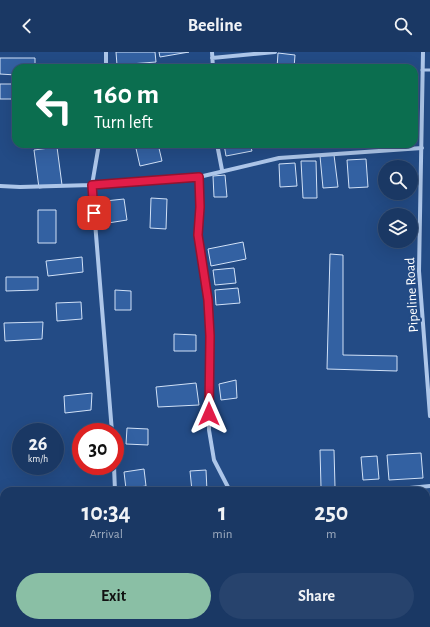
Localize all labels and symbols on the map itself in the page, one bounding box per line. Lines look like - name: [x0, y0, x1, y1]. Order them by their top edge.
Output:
- pin: [77, 196, 111, 230]
- street label: Pipeline Road: [403, 257, 421, 333]
- position arrow: [188, 393, 230, 435]
- speed limit sign: 30: [72, 423, 124, 475]

